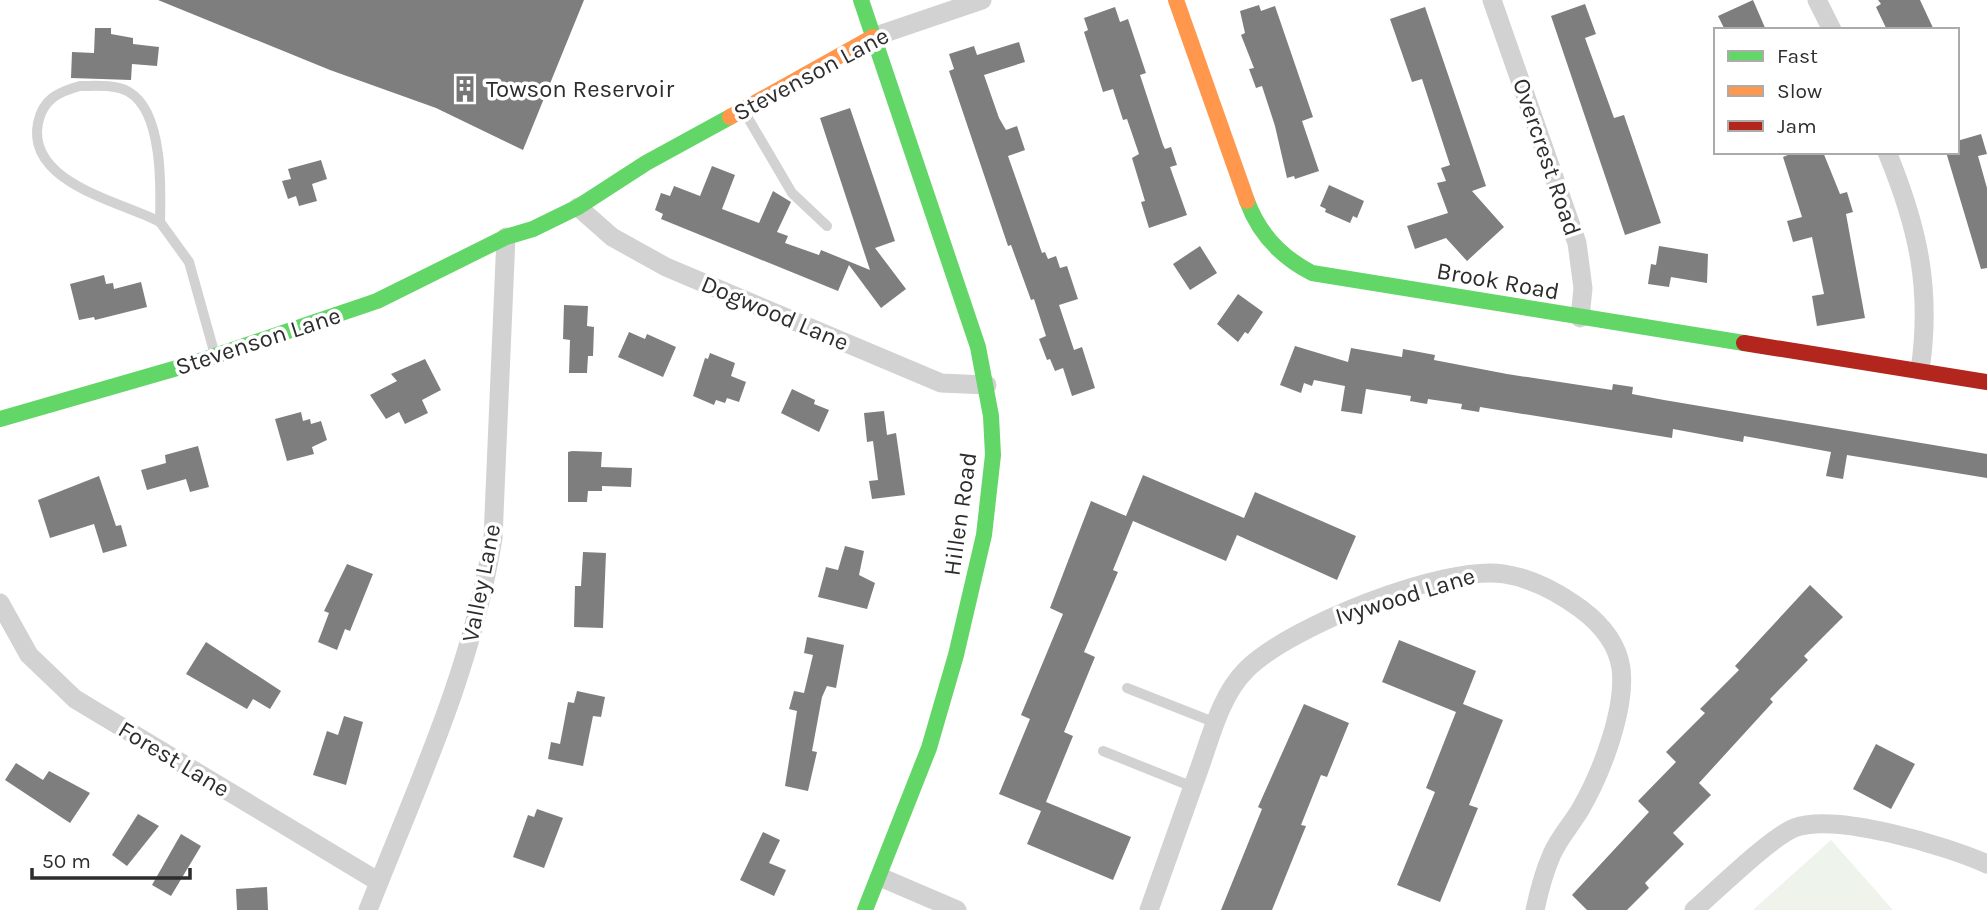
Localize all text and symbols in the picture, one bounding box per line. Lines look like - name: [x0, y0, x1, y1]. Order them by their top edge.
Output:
- street label: Stevenson Lane: [729, 21, 893, 127]
- legend: [1714, 28, 1959, 154]
- text: Fast: [1777, 44, 1818, 68]
- building icon: Towson Reservoir: [450, 74, 480, 104]
- place label: Towson Reservoir: [486, 75, 674, 103]
- street label: Overcrest Road: [1507, 75, 1587, 239]
- text: Slow: [1777, 79, 1822, 103]
- text: Jam: [1777, 114, 1817, 138]
- street label: Brook Road: [1434, 256, 1562, 306]
- street label: Dogwood Lane: [697, 269, 853, 357]
- street label: Stevenson Lane: [172, 301, 344, 381]
- street label: Hillen Road: [937, 450, 983, 578]
- street label: Valley Lane: [456, 522, 506, 644]
- street label: Ivywood Lane: [1332, 561, 1478, 631]
- street label: Forest Lane: [113, 715, 235, 803]
- scale bar: [32, 836, 189, 880]
- text: 50 m: [42, 849, 91, 873]

